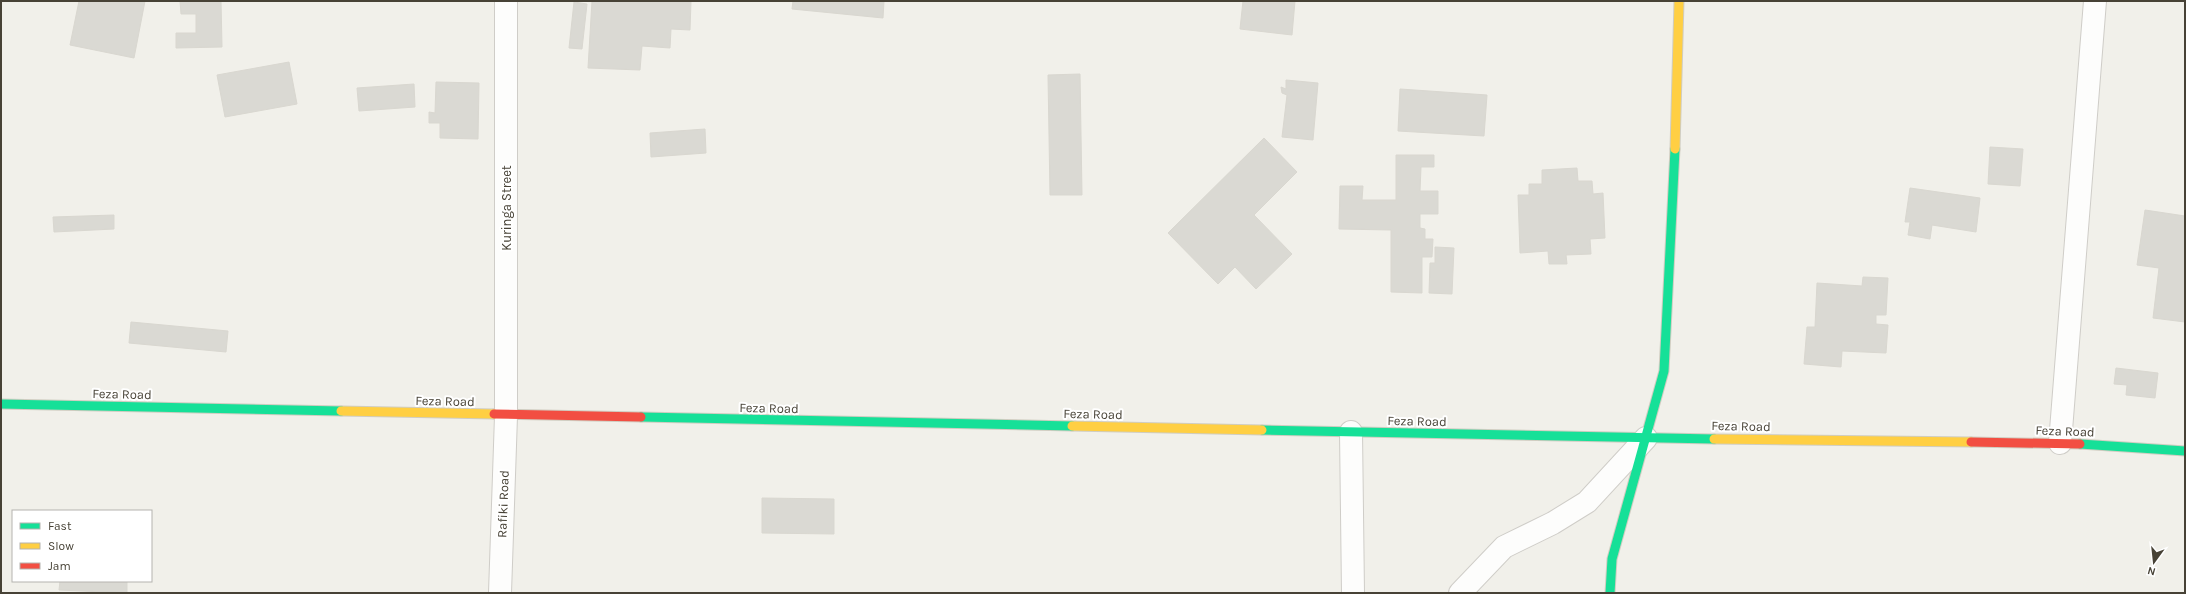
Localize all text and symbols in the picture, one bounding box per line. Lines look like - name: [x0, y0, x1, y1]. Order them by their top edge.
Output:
- street label: Kuringa Street: [499, 165, 514, 251]
- street label: Feza Road: [92, 386, 152, 402]
- street label: Feza Road: [415, 393, 475, 409]
- street label: Feza Road: [739, 400, 799, 416]
- street label: Feza Road: [1063, 406, 1123, 422]
- street label: Feza Road: [1387, 413, 1447, 429]
- street label: Feza Road: [1711, 418, 1771, 434]
- street label: Feza Road: [2035, 422, 2095, 440]
- street label: Rafiki Road: [494, 470, 512, 538]
- legend: [12, 510, 152, 582]
- text: Fast: [48, 519, 72, 533]
- text: Slow: [48, 539, 74, 553]
- north arrow: [2134, 542, 2174, 582]
- text: Jam: [48, 559, 71, 573]
- text: N: [2146, 564, 2157, 578]

